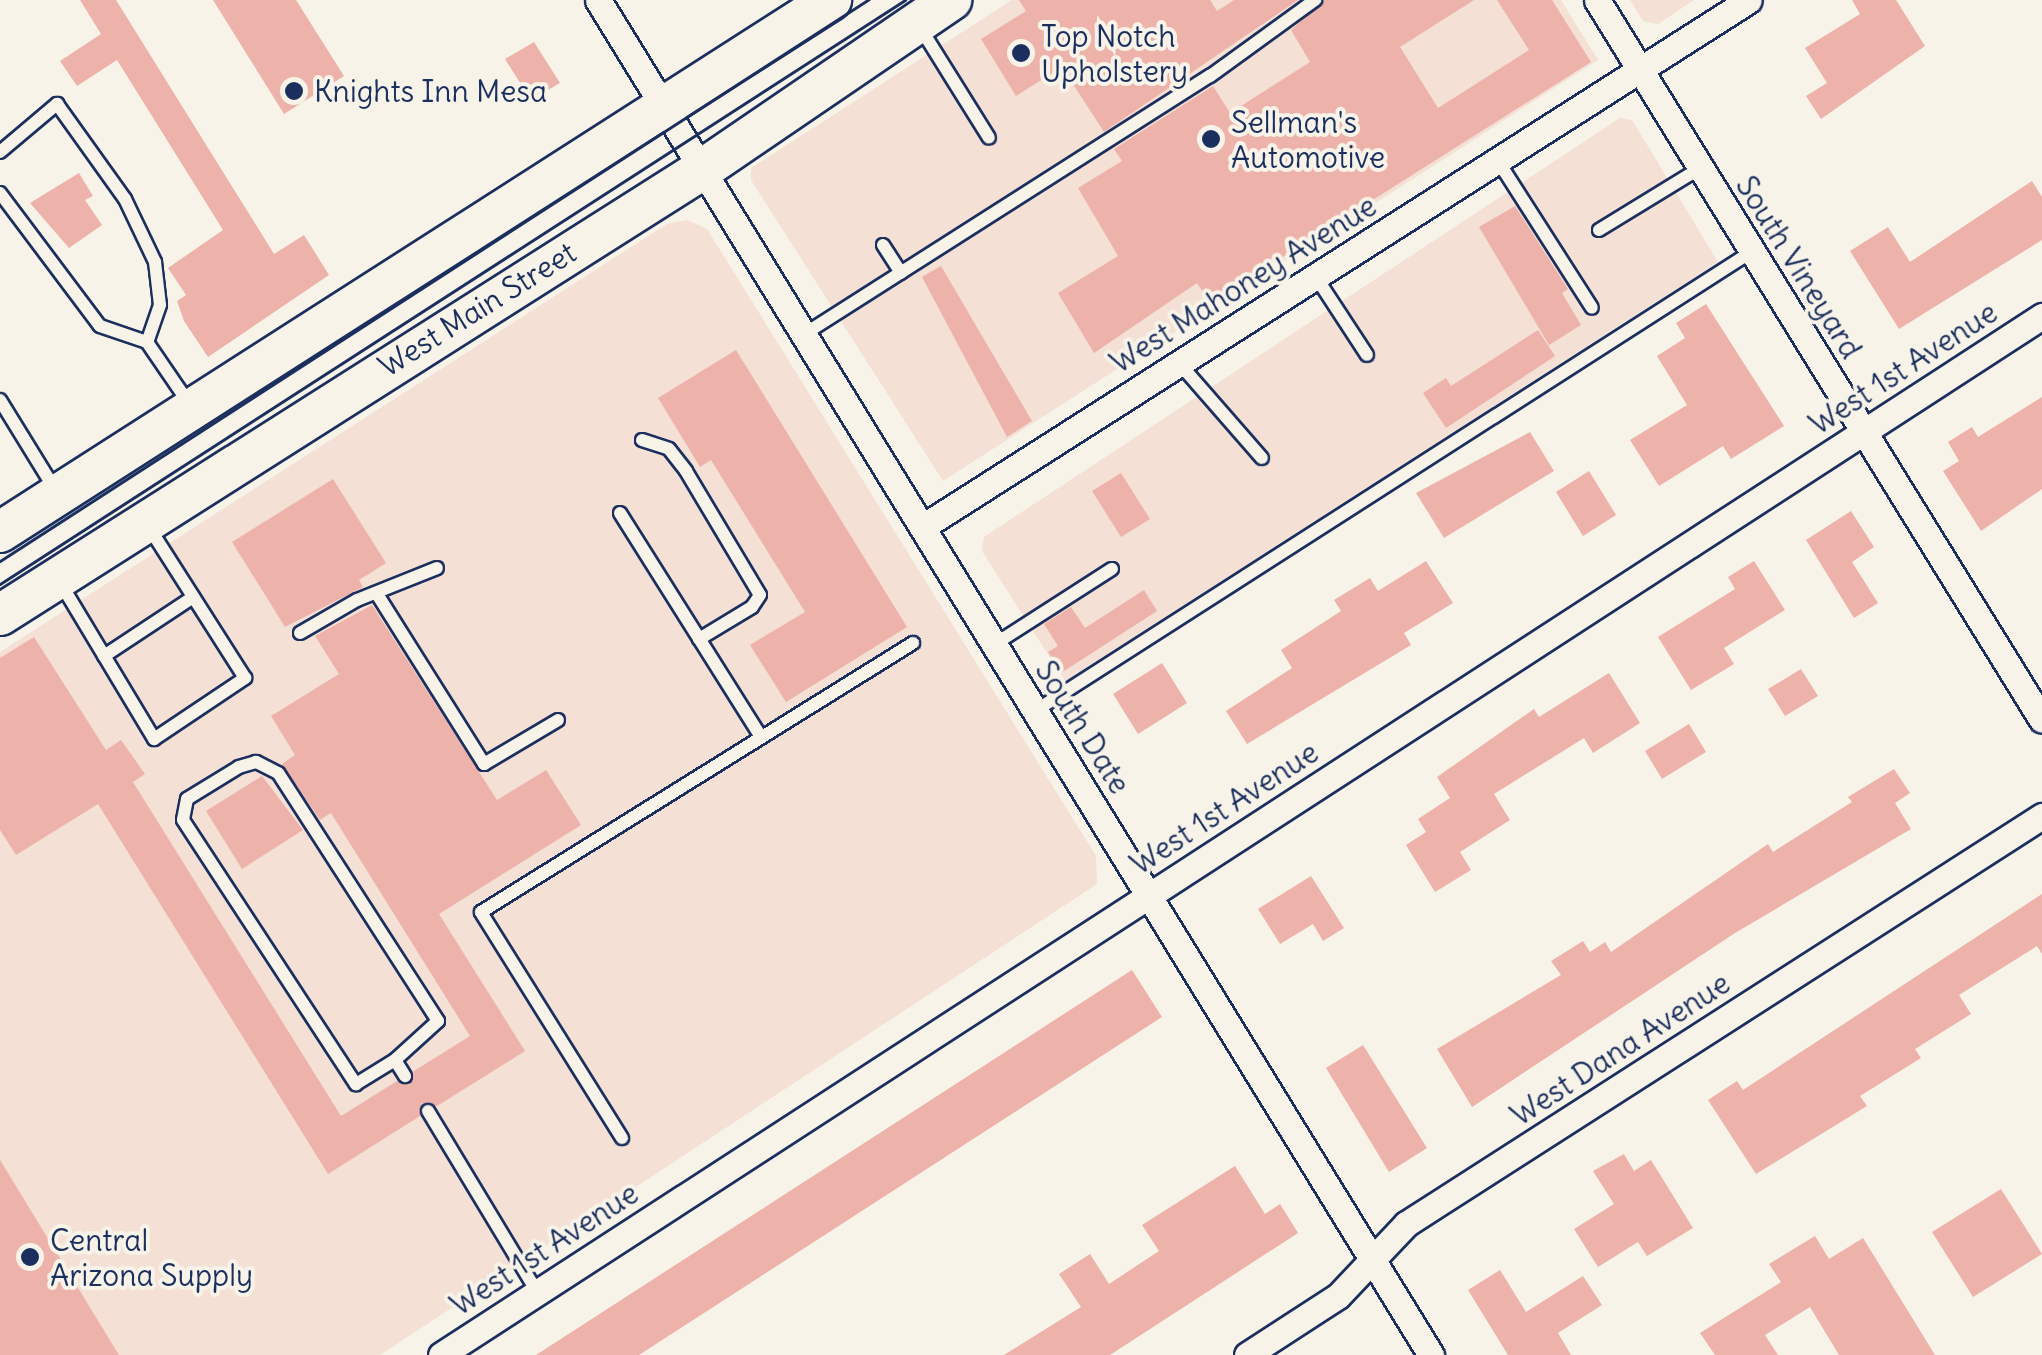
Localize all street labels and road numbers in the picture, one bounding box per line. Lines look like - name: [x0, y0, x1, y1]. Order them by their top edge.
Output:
- street label: South Vineyard: [1729, 169, 1869, 365]
- street label: West Mahoney Avenue: [1103, 187, 1383, 381]
- street label: West Main Street: [372, 234, 582, 384]
- street label: West 1st Avenue: [1802, 294, 2004, 442]
- street label: South Date: [1028, 654, 1138, 800]
- street label: West 1st Avenue: [1123, 734, 1325, 882]
- street label: West Dana Avenue: [1504, 965, 1736, 1133]
- street label: West 1st Avenue: [443, 1175, 645, 1323]

